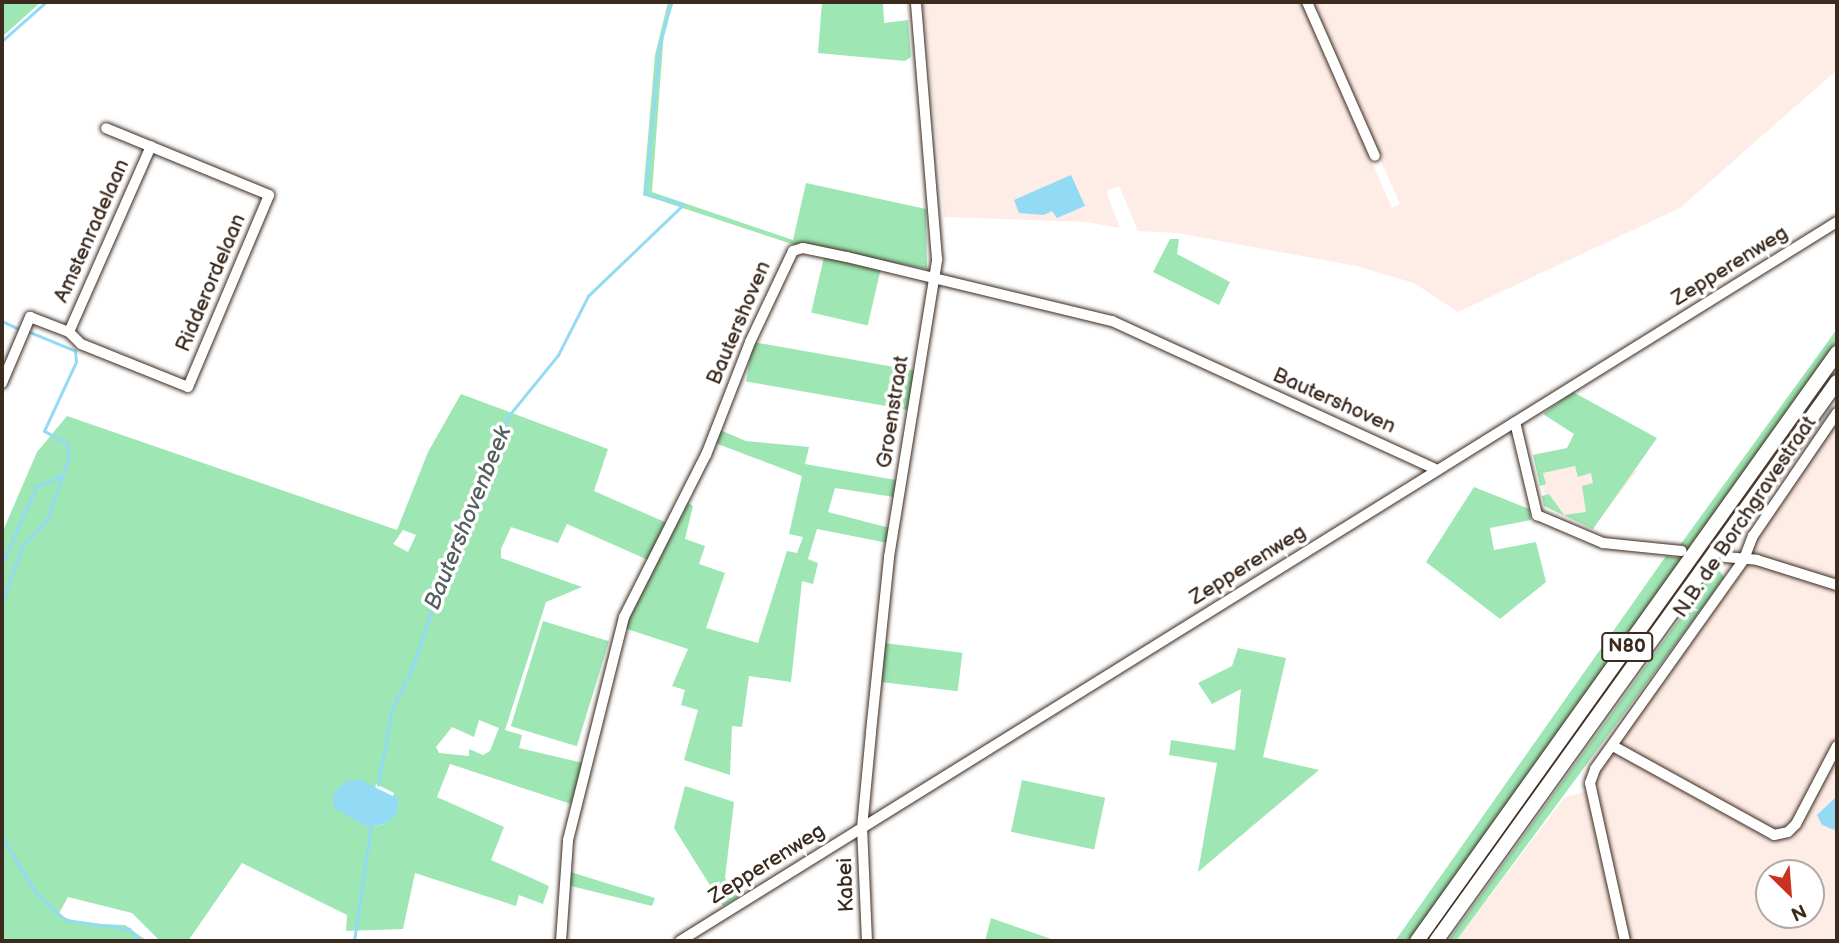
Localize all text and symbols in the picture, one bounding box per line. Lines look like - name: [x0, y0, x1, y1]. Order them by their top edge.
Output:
- street label: Amstenradelaan: [49, 155, 135, 307]
- street label: Ridderordelaan: [171, 210, 251, 356]
- street label: Zepperenweg: [1667, 220, 1793, 312]
- street label: Bautershoven: [702, 257, 776, 389]
- street label: Groenstraat: [872, 354, 914, 470]
- street label: Bautershoven: [1269, 363, 1399, 439]
- street label: N.B. de Borchgravestraat: [1668, 412, 1822, 622]
- water label: Bautershovenbeek: [419, 422, 517, 614]
- street label: Zepperenweg: [1185, 519, 1311, 611]
- road number: N80: [1601, 632, 1653, 662]
- street label: Zepperenweg: [704, 818, 830, 910]
- street label: Kabei: [832, 857, 860, 913]
- north arrow: [1755, 859, 1825, 929]
- text: N: [1787, 898, 1810, 925]

